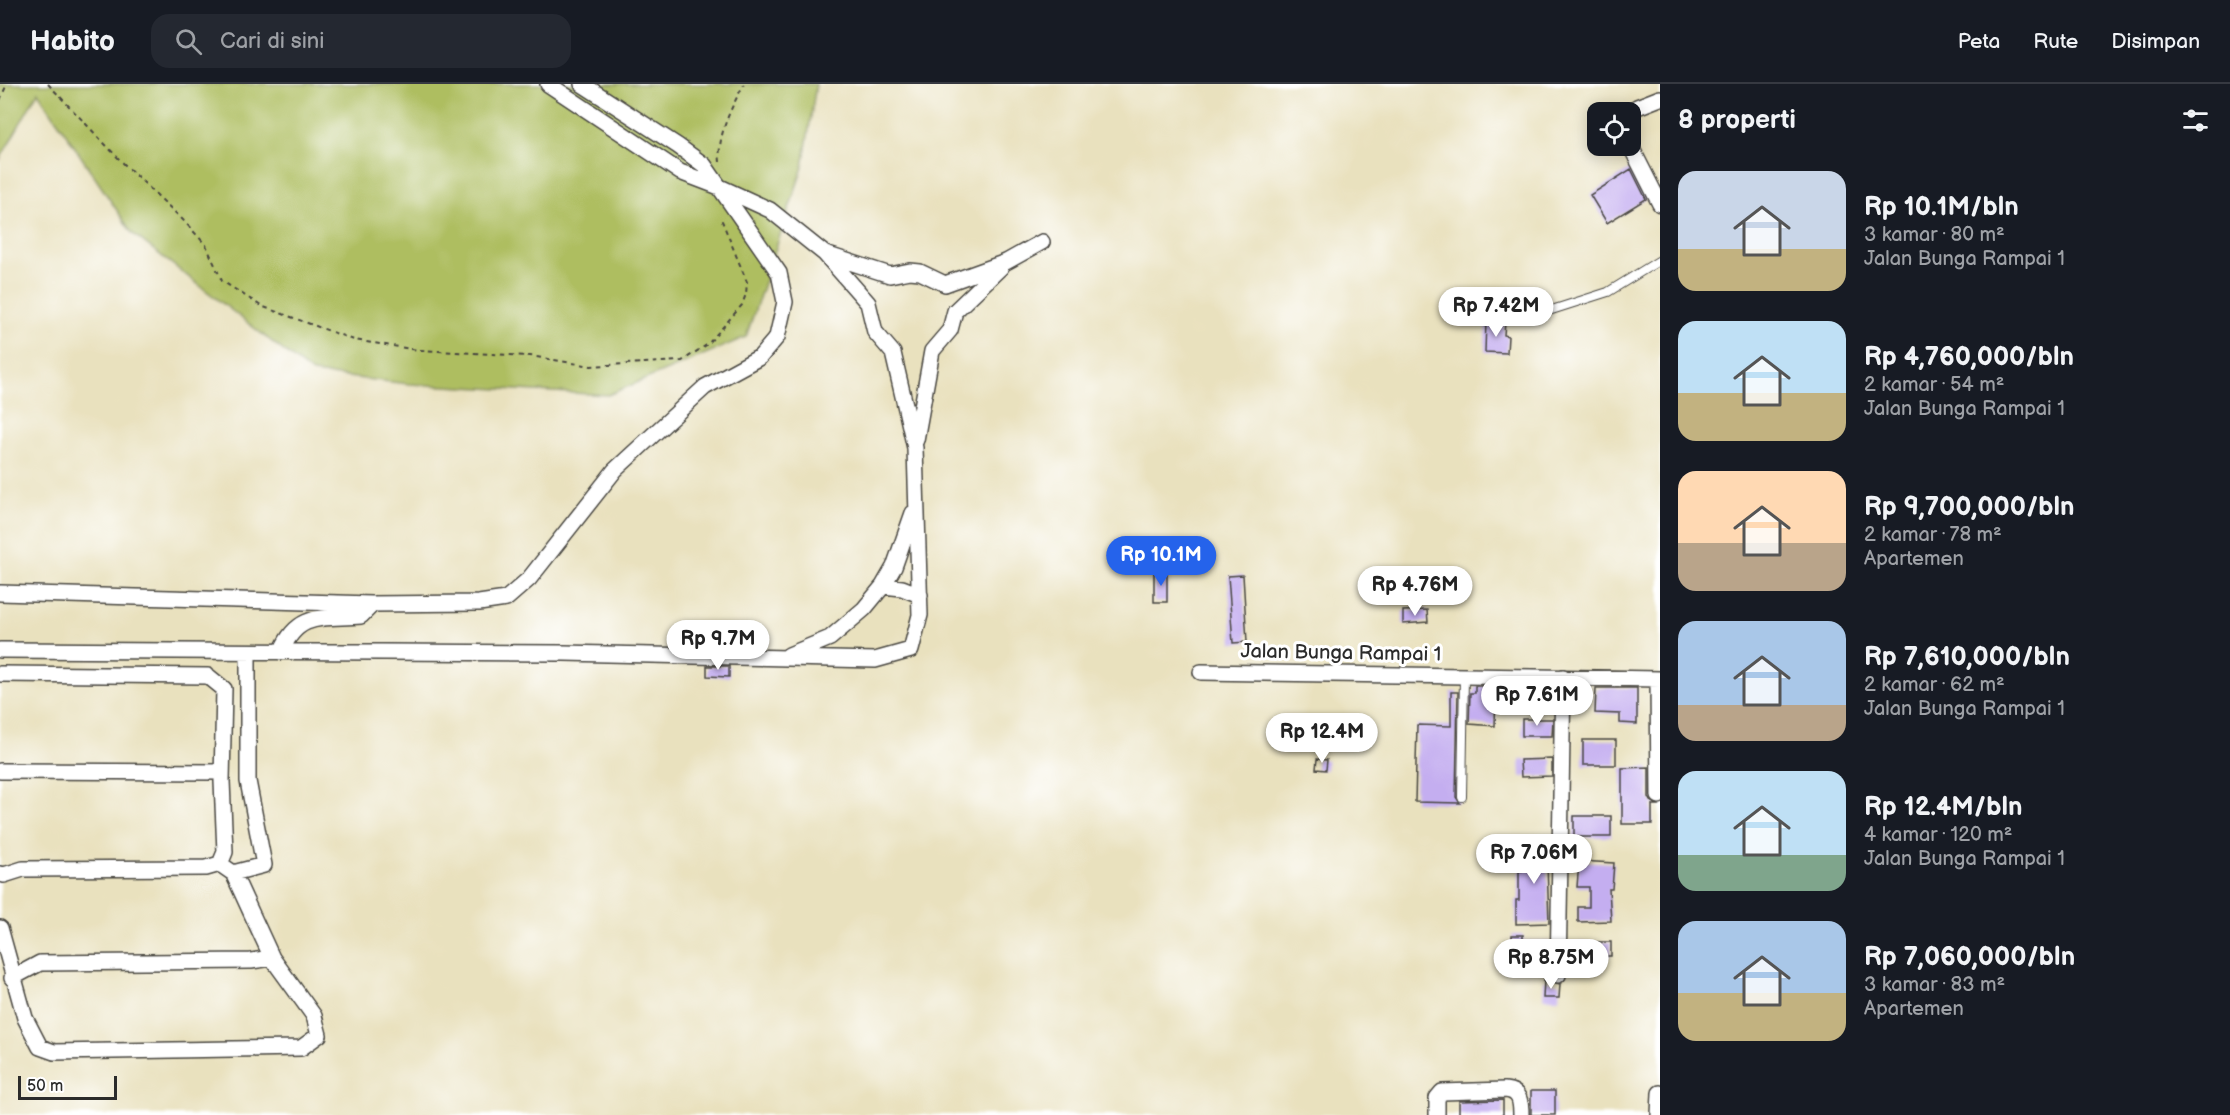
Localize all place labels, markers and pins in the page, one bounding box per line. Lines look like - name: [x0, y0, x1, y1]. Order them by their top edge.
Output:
- pin: Rp 7.42M: [1434, 287, 1558, 338]
- pin: Rp 10.1M: [1099, 536, 1223, 587]
- pin: Rp 4.76M: [1353, 566, 1477, 617]
- pin: Rp 9.7M: [663, 620, 773, 671]
- pin: Rp 7.61M: [1475, 676, 1599, 727]
- pin: Rp 12.4M: [1260, 713, 1384, 764]
- pin: Rp 7.06M: [1472, 834, 1596, 885]
- pin: Rp 8.75M: [1489, 939, 1613, 990]

